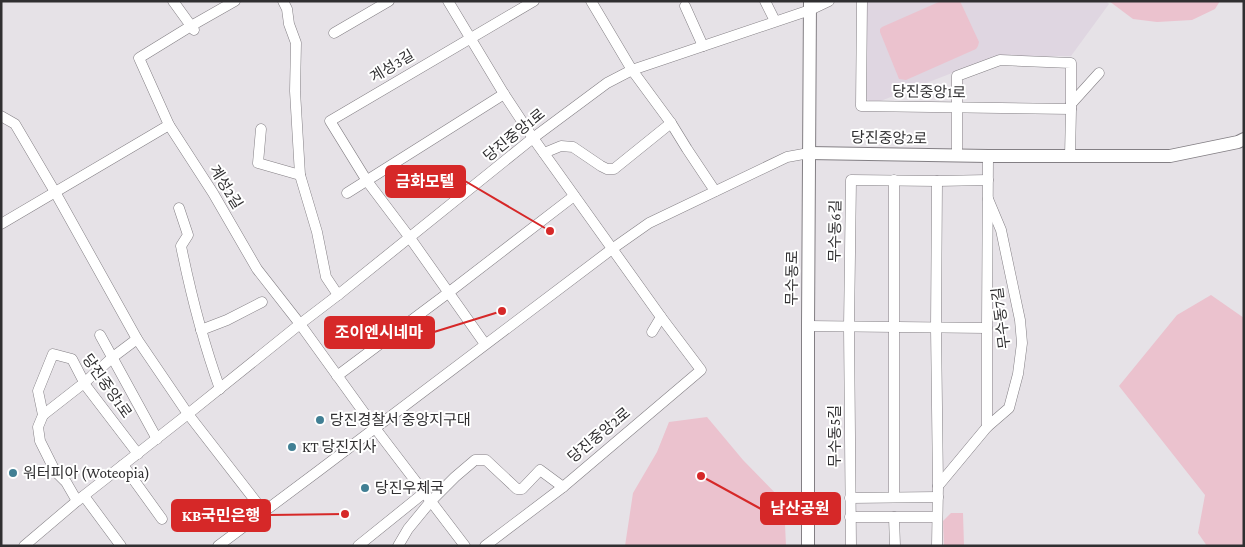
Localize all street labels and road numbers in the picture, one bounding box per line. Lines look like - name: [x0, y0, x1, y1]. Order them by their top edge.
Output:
- street label: 계성3길: [367, 47, 417, 85]
- street label: 당진중앙1로: [892, 83, 966, 101]
- street label: 당진중앙1로: [480, 106, 548, 164]
- street label: 당진중앙2로: [851, 129, 927, 147]
- street label: 계성2길: [206, 162, 246, 212]
- street label: 무수동6길: [826, 199, 844, 263]
- street label: 무수동로: [784, 250, 800, 306]
- street label: 무수동7길: [989, 286, 1013, 350]
- street label: 당진중앙1로: [79, 351, 135, 421]
- street label: 당진중앙2로: [565, 404, 633, 466]
- street label: 무수동5길: [827, 405, 843, 467]

